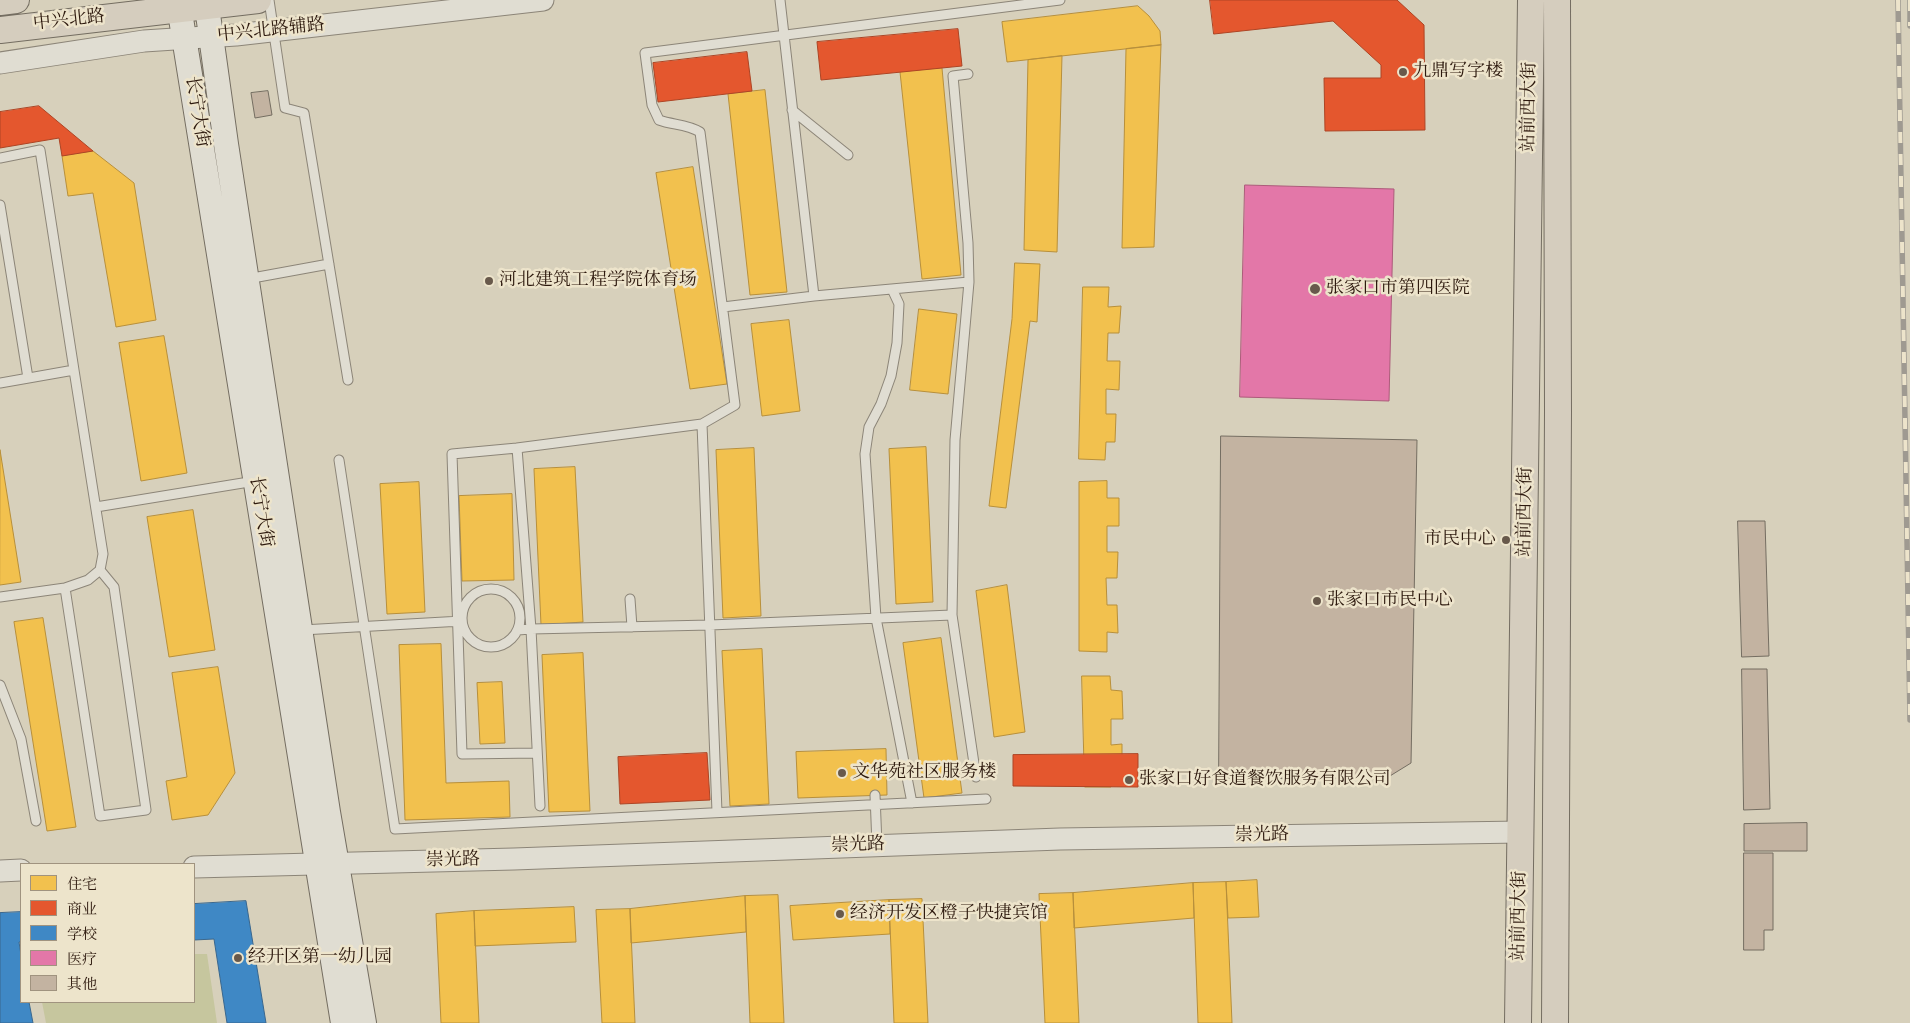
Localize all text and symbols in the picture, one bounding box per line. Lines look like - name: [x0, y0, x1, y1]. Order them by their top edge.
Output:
- street label: 中兴北路: [32, 6, 106, 36]
- street label: 中兴北路辅路: [216, 15, 326, 47]
- place label: 九鼎写字楼: [1413, 61, 1503, 83]
- street label: 站前西大街: [1518, 62, 1542, 152]
- marker: 九鼎写字楼: [1397, 66, 1409, 78]
- street label: 长宁大街: [180, 75, 212, 149]
- place label: 河北建筑工程学院体育场: [499, 270, 697, 292]
- marker: 河北建筑工程学院体育场: [483, 275, 495, 287]
- place label: 张家口市第四医院: [1326, 278, 1470, 300]
- marker: 张家口市第四医院: [1308, 282, 1322, 296]
- street label: 站前西大街: [1514, 467, 1538, 557]
- street label: 长宁大街: [244, 475, 276, 549]
- place label: 市民中心: [1424, 529, 1496, 551]
- marker: 市民中心: [1500, 534, 1512, 546]
- place label: 张家口市民中心: [1327, 590, 1453, 612]
- marker: 张家口市民中心: [1311, 595, 1323, 607]
- place label: 文华苑社区服务楼: [852, 762, 996, 784]
- marker: 文华苑社区服务楼: [836, 767, 848, 779]
- place label: 张家口好食道餐饮服务有限公司: [1139, 769, 1391, 791]
- marker: 张家口好食道餐饮服务有限公司: [1123, 774, 1135, 786]
- street label: 崇光路: [1235, 825, 1289, 847]
- street label: 崇光路: [831, 834, 885, 858]
- street label: 崇光路: [426, 850, 480, 872]
- legend: [20, 863, 195, 1003]
- street label: 站前西大街: [1508, 871, 1532, 961]
- text: 住宅: [67, 875, 97, 894]
- text: 商业: [67, 900, 97, 919]
- place label: 经济开发区橙子快捷宾馆: [850, 903, 1048, 925]
- marker: 经济开发区橙子快捷宾馆: [834, 908, 846, 920]
- text: 学校: [67, 925, 97, 944]
- place label: 经开区第一幼儿园: [248, 947, 392, 969]
- text: 医疗: [67, 950, 97, 969]
- marker: 经开区第一幼儿园: [232, 952, 244, 964]
- text: 其他: [67, 975, 97, 994]

